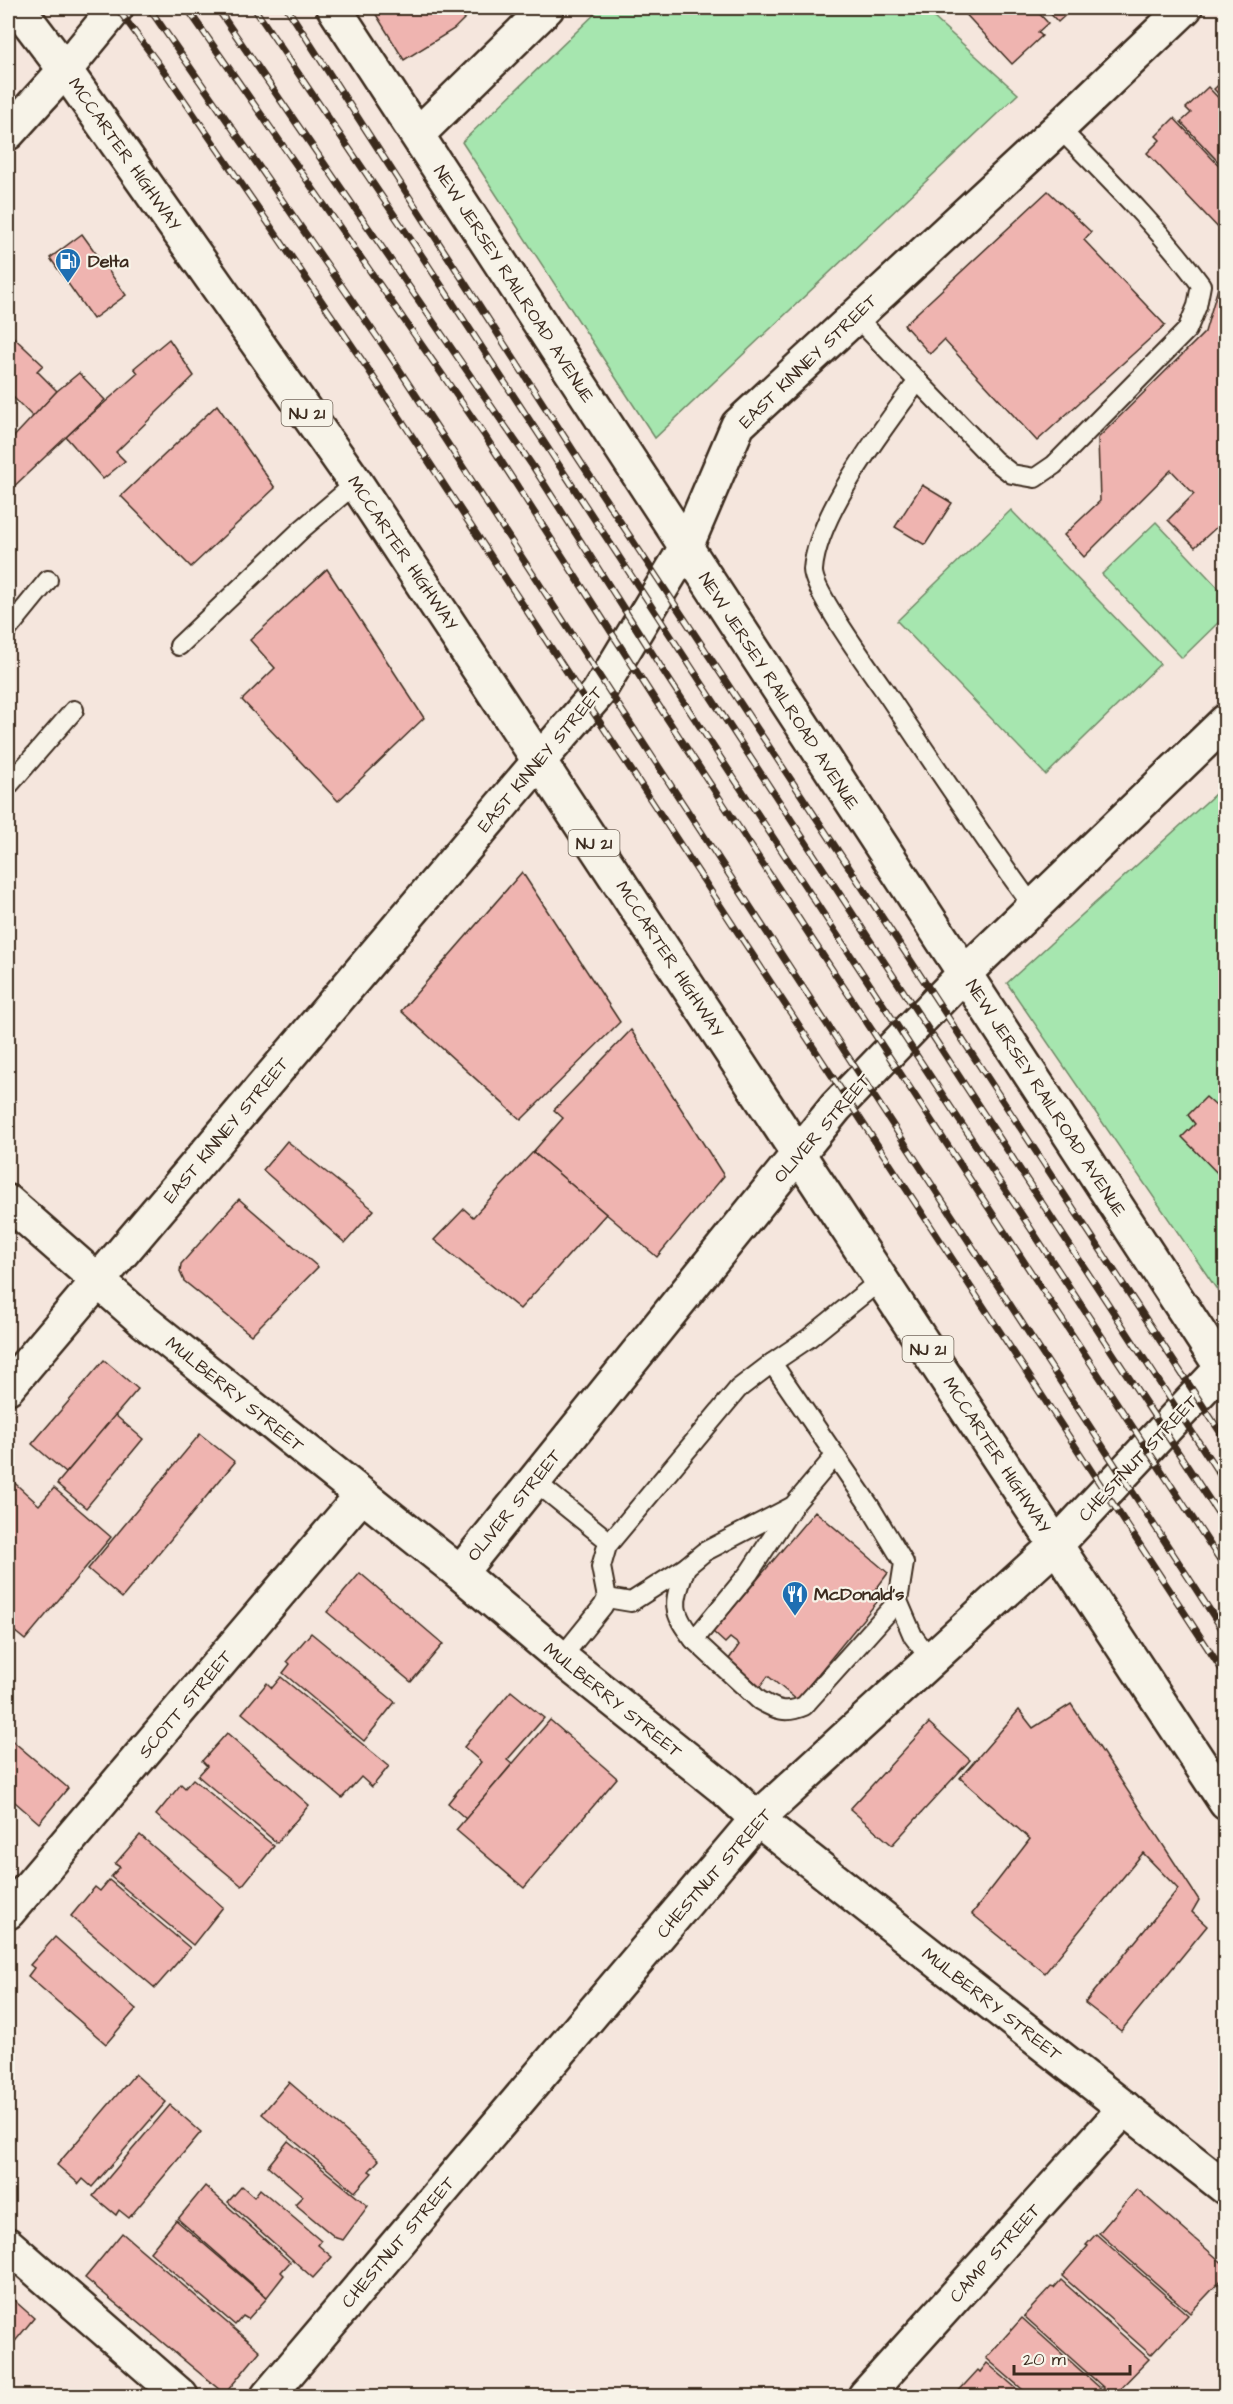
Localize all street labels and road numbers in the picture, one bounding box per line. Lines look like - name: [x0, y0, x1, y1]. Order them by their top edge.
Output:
- street label: MCCARTER HIGHWAY: [62, 73, 187, 236]
- street label: NEW JERSEY RAILROAD AVENUE: [427, 161, 600, 408]
- street label: EAST KINNEY STREET: [733, 288, 884, 434]
- road number: NJ 21: [282, 400, 332, 426]
- street label: MCCARTER HIGHWAY: [341, 471, 464, 636]
- street label: NEW JERSEY RAILROAD AVENUE: [692, 568, 865, 815]
- street label: EAST KINNEY STREET: [472, 680, 610, 838]
- road number: NJ 21: [568, 830, 620, 856]
- street label: MCCARTER HIGHWAY: [610, 876, 730, 1043]
- street label: NEW JERSEY RAILROAD AVENUE: [959, 975, 1132, 1222]
- street label: EAST KINNEY STREET: [158, 1051, 296, 1209]
- street label: OLIVER STREET: [768, 1068, 877, 1188]
- street label: MULBERRY STREET: [160, 1331, 310, 1459]
- road number: NJ 21: [902, 1336, 954, 1362]
- street label: MCCARTER HIGHWAY: [937, 1372, 1057, 1539]
- street label: CHESTNUT STREET: [1073, 1389, 1204, 1527]
- street label: OLIVER STREET: [461, 1443, 568, 1567]
- street label: MULBERRY STREET: [538, 1637, 688, 1765]
- street label: SCOTT STREET: [133, 1644, 239, 1764]
- street label: CHESTNUT STREET: [651, 1802, 778, 1944]
- street label: MULBERRY STREET: [916, 1942, 1068, 2068]
- street label: CHESTNUT STREET: [336, 2170, 461, 2314]
- street label: CAMP STREET: [944, 2198, 1047, 2309]

